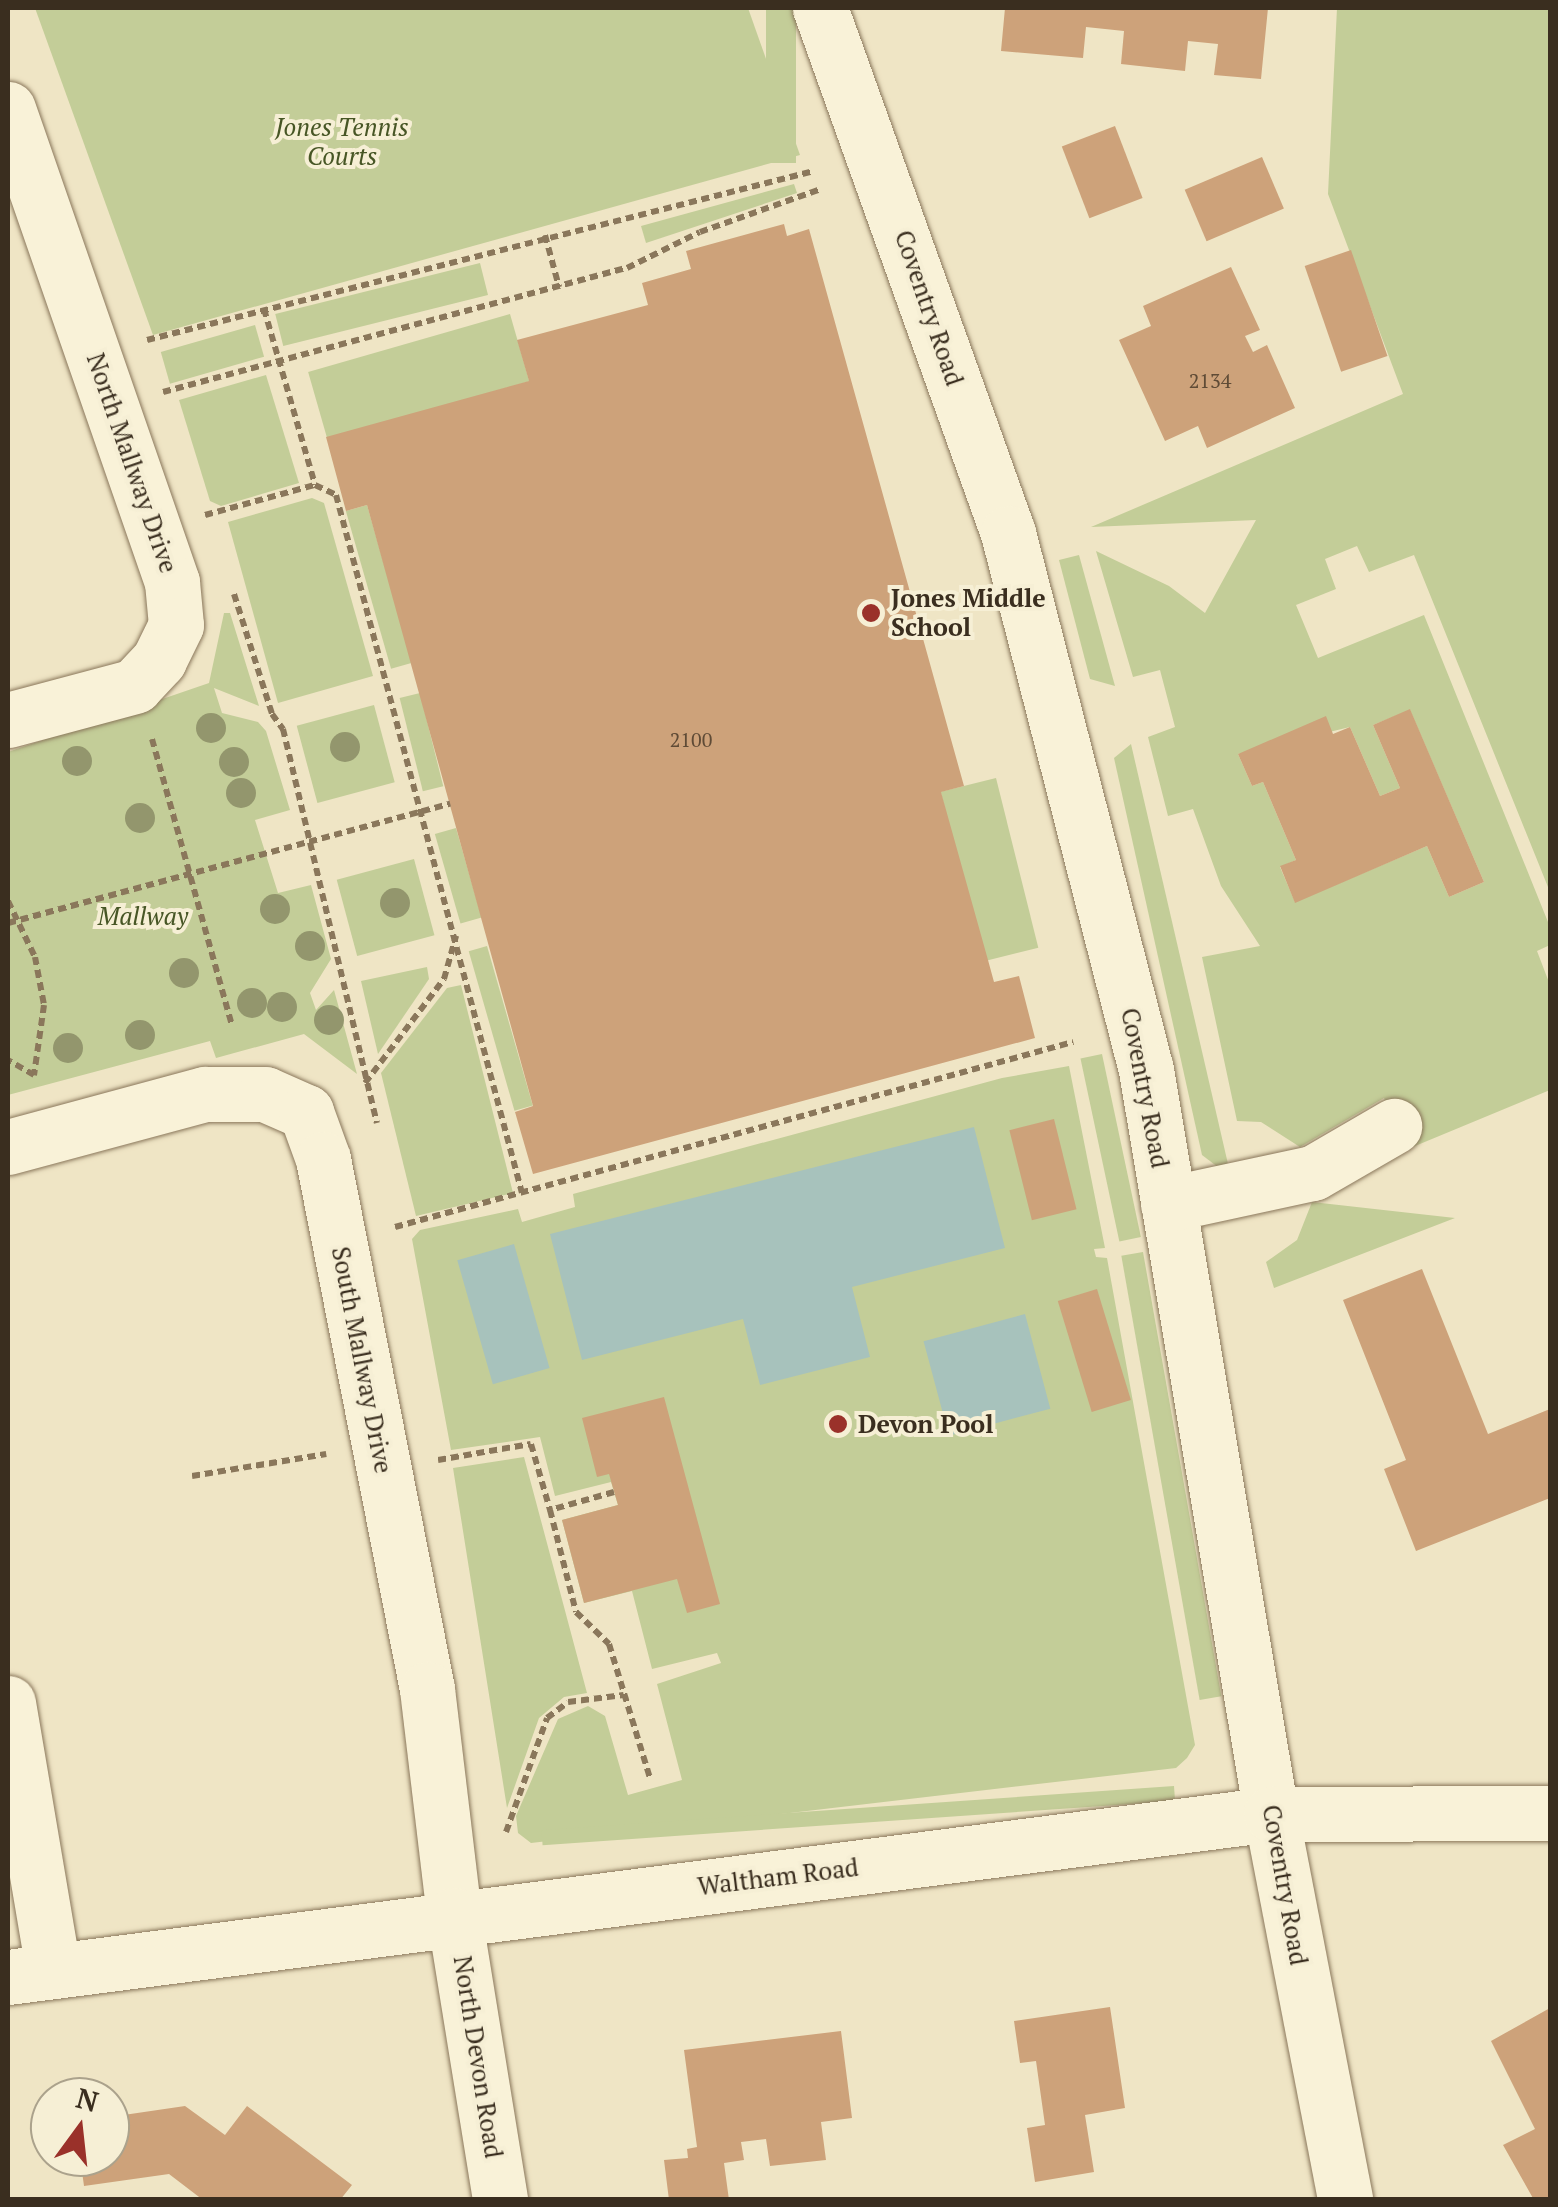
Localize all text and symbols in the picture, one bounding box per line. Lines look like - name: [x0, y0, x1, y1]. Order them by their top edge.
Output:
- park label: Jones Tennis Courts: [275, 113, 409, 172]
- street label: Coventry Road: [888, 226, 970, 390]
- street label: North Mallway Drive: [80, 349, 184, 577]
- house number: 2134: [1189, 368, 1231, 392]
- place label: Jones Middle School: [891, 584, 1046, 643]
- marker: Jones Middle School: [860, 602, 882, 624]
- house number: 2100: [670, 727, 712, 751]
- park label: Mallway: [98, 901, 188, 931]
- street label: Coventry Road: [1115, 1005, 1175, 1171]
- street label: South Mallway Drive: [325, 1244, 399, 1476]
- place label: Devon Pool: [858, 1409, 993, 1439]
- marker: Devon Pool: [827, 1413, 849, 1435]
- street label: Coventry Road: [1256, 1802, 1314, 1968]
- street label: Waltham Road: [696, 1852, 860, 1902]
- street label: North Devon Road: [447, 1954, 509, 2160]
- north arrow: [30, 2077, 130, 2177]
- text: N: [72, 2079, 102, 2120]

